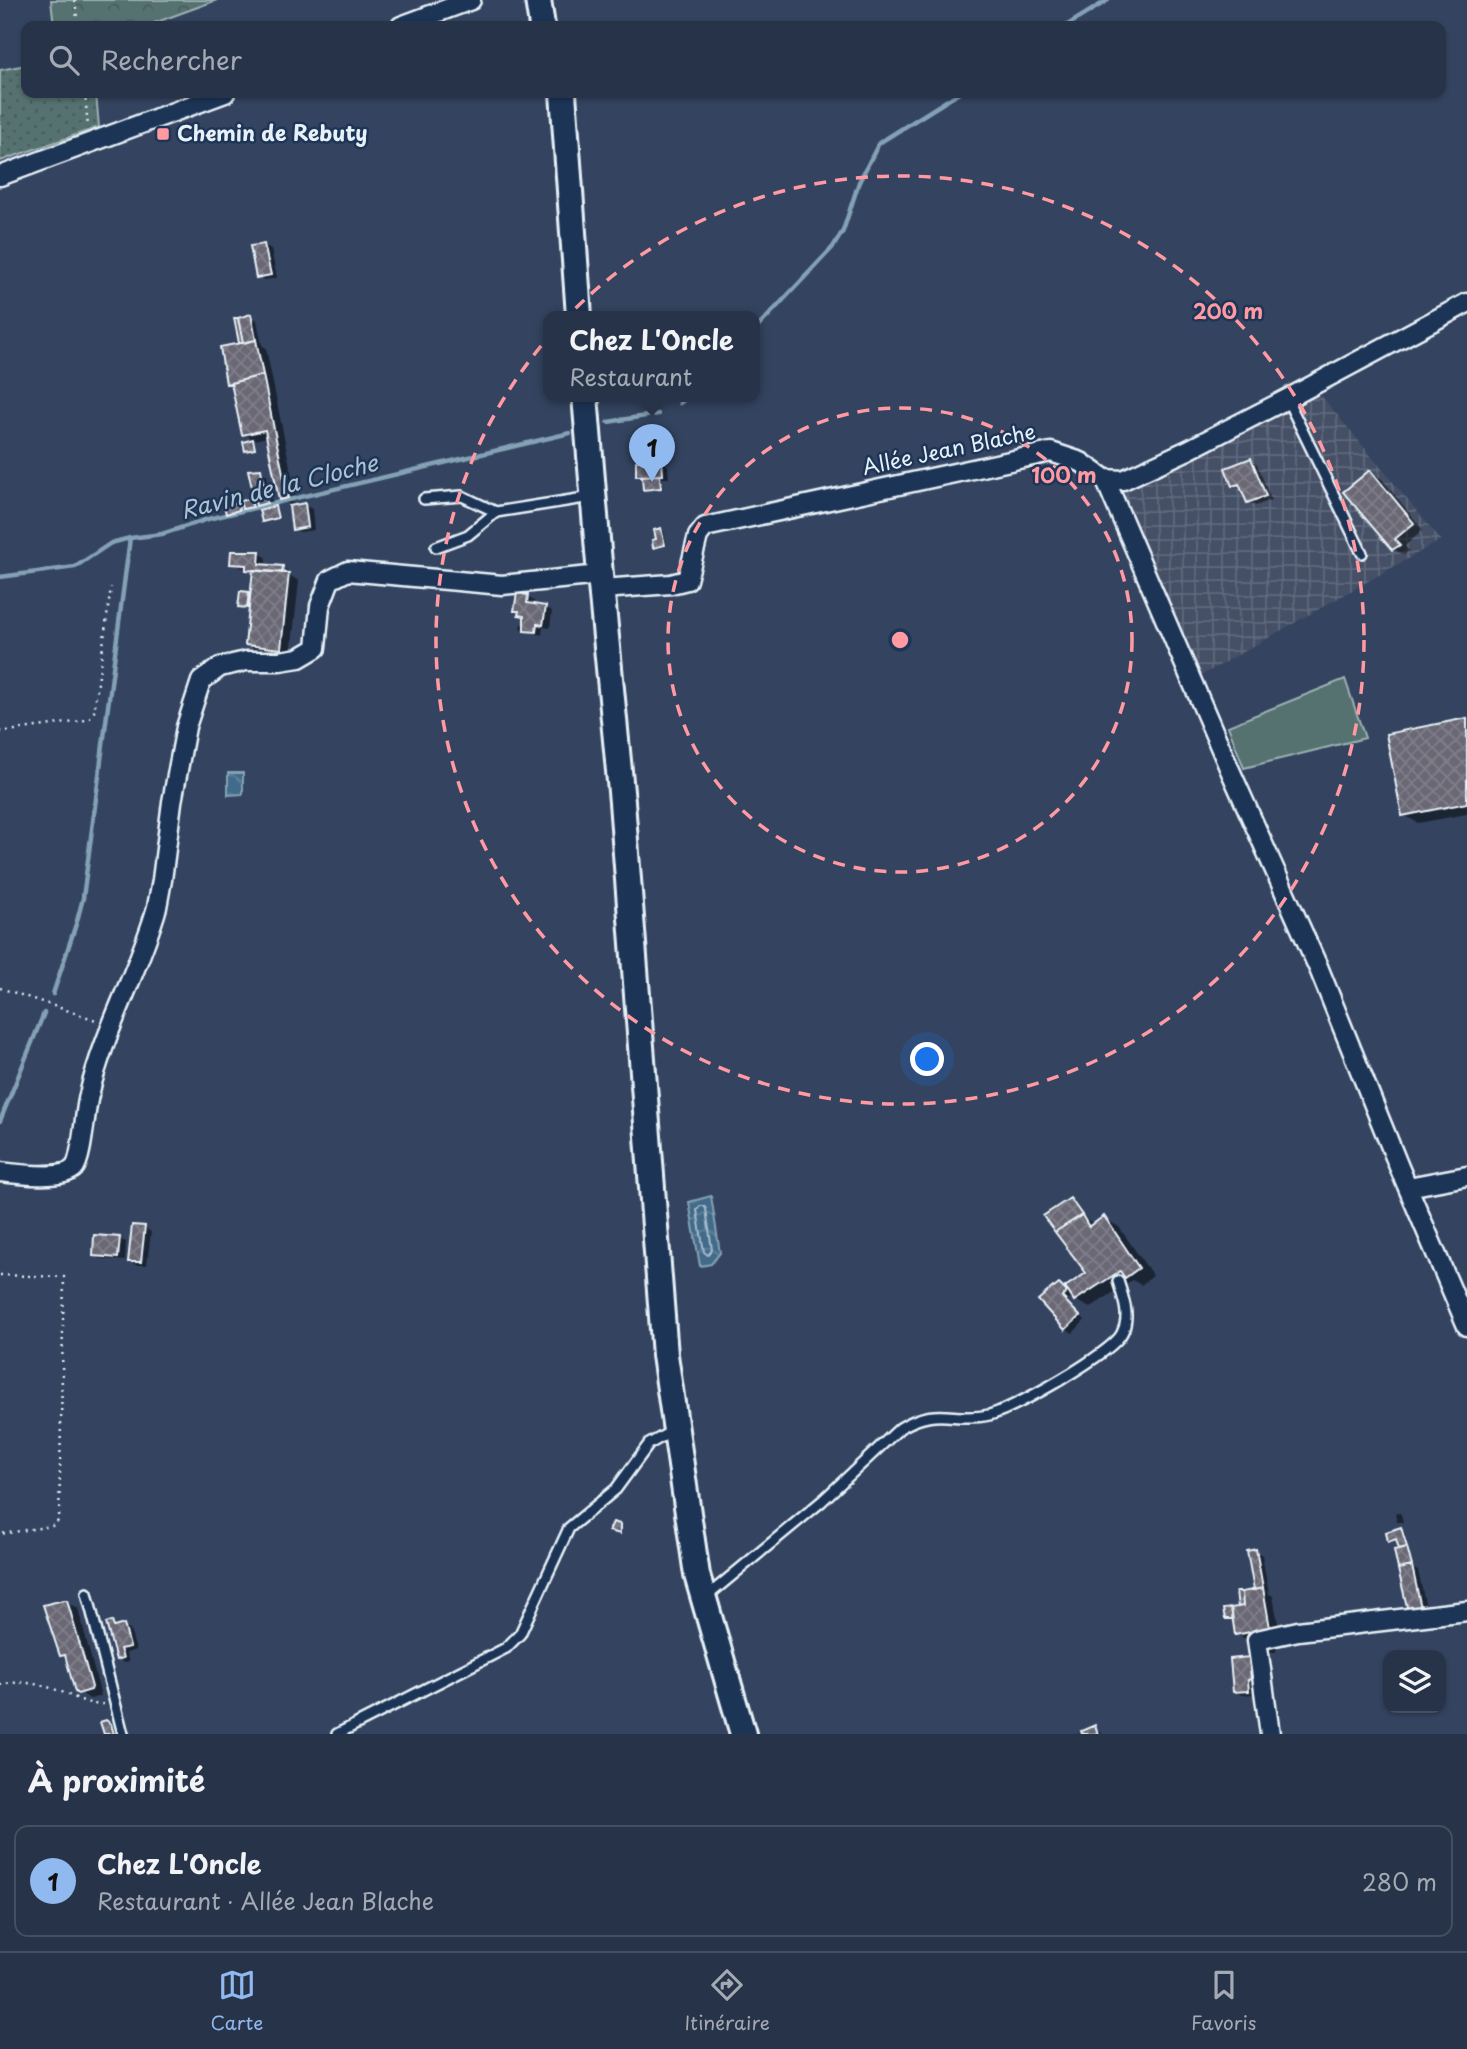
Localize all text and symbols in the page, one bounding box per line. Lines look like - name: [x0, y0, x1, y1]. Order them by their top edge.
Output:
- search box: [21, 21, 1446, 98]
- text: Rechercher: [101, 40, 242, 79]
- icon: search: [45, 41, 83, 79]
- place label: Chemin de Rebuty: [177, 116, 368, 148]
- marker: Chemin de Rebuty: [155, 126, 171, 142]
- text: 200 m: [1193, 294, 1263, 326]
- popup: [543, 311, 760, 402]
- text: Chez L'Oncle: [569, 320, 734, 359]
- text: Restaurant: [569, 359, 692, 394]
- street label: Allée Jean Blache: [859, 414, 1038, 482]
- pin: 1: [629, 424, 675, 482]
- water label: Ravin de la Cloche: [176, 444, 383, 527]
- text: 100 m: [1031, 458, 1097, 490]
- centre of rings: [888, 628, 912, 652]
- your location: [910, 1042, 944, 1076]
- map controls: [1383, 1650, 1446, 1713]
- button: layers: [1383, 1650, 1446, 1713]
- text: À proximité: [28, 1757, 205, 1802]
- text: Chez L'Oncle: [97, 1844, 261, 1883]
- text: 1: [48, 1864, 59, 1899]
- text: 280 m: [1362, 1864, 1437, 1899]
- text: Restaurant · Allée Jean Blache: [97, 1883, 434, 1918]
- tab: Carte: [211, 1966, 263, 2036]
- tab: Itinéraire: [685, 1966, 770, 2036]
- tab: Favoris: [1191, 1966, 1256, 2036]

